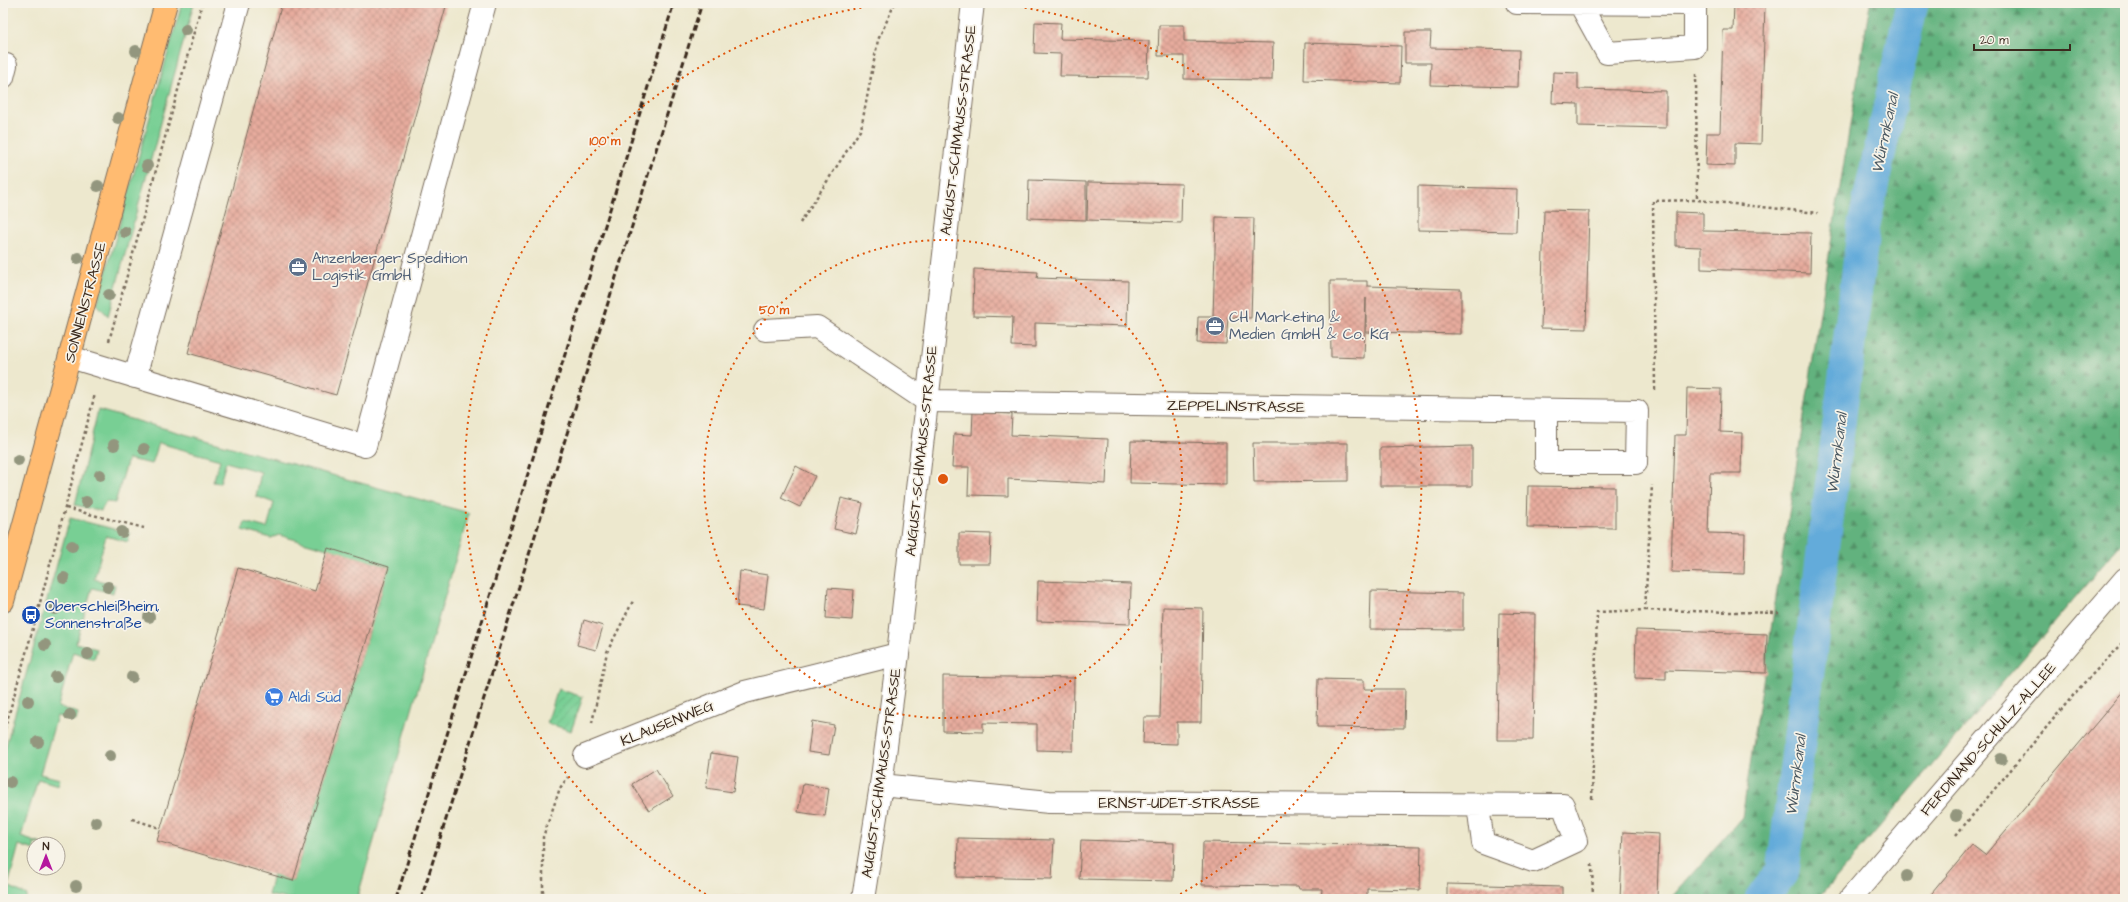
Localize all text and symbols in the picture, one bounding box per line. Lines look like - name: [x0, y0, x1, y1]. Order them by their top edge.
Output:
- street label: AUGUST-SCHMAUSS-STRASSE: [935, 24, 982, 236]
- scale bar: [1974, 26, 2070, 52]
- text: 20 m: [1980, 32, 2009, 49]
- water label: Würmkanal: [1866, 89, 1905, 175]
- text: 100 m: [590, 133, 621, 150]
- street label: SONNENSTRASSE: [59, 239, 112, 365]
- place label: Anzenberger Spedition Logistik GmbH: [312, 248, 468, 287]
- office icon: Anzenberger Spedition Logistik GmbH: [287, 256, 309, 278]
- text: 50 m: [759, 302, 790, 319]
- place label: CH Marketing & Medien GmbH & Co. KG: [1229, 307, 1390, 345]
- office icon: CH Marketing & Medien GmbH & Co. KG: [1204, 315, 1226, 337]
- street label: AUGUST-SCHMAUSS-STRASSE: [900, 345, 943, 557]
- street label: ZEPPELINSTRASSE: [1167, 395, 1305, 418]
- water label: Würmkanal: [1821, 409, 1853, 495]
- centre of rings: [936, 472, 950, 486]
- place label: Oberschleißheim, Sonnenstraße: [45, 596, 160, 634]
- bus stop icon: Oberschleißheim, Sonnenstraße: [20, 604, 42, 626]
- street label: FERDINAND-SCHULZ-ALLEE: [1916, 658, 2061, 821]
- street label: AUGUST-SCHMAUSS-STRASSE: [856, 667, 907, 879]
- supermarket icon: Aldi Süd: [263, 686, 285, 708]
- place label: Aldi Süd: [288, 687, 341, 708]
- street label: KLAUSENWEG: [617, 695, 717, 752]
- water label: Würmkanal: [1780, 731, 1812, 817]
- street label: ERNST-UDET-STRASSE: [1098, 793, 1260, 814]
- north arrow: [26, 836, 66, 876]
- text: N: [43, 839, 50, 854]

